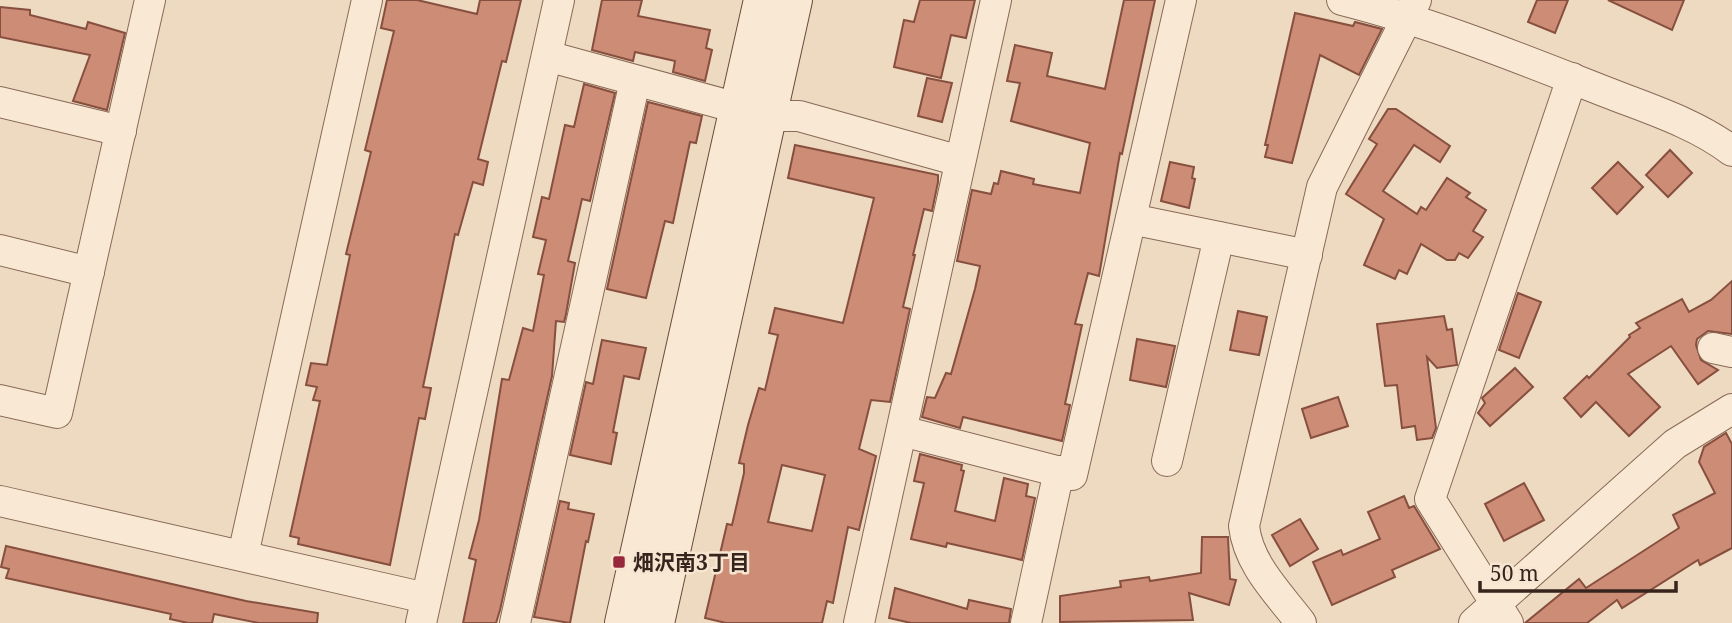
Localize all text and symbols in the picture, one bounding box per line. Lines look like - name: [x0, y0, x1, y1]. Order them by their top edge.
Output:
- place label: 畑沢南3丁目: [633, 548, 750, 576]
- scale bar: [1480, 550, 1676, 594]
- marker: 畑沢南3丁目: [611, 554, 627, 570]
- text: 50 m: [1490, 559, 1539, 587]

